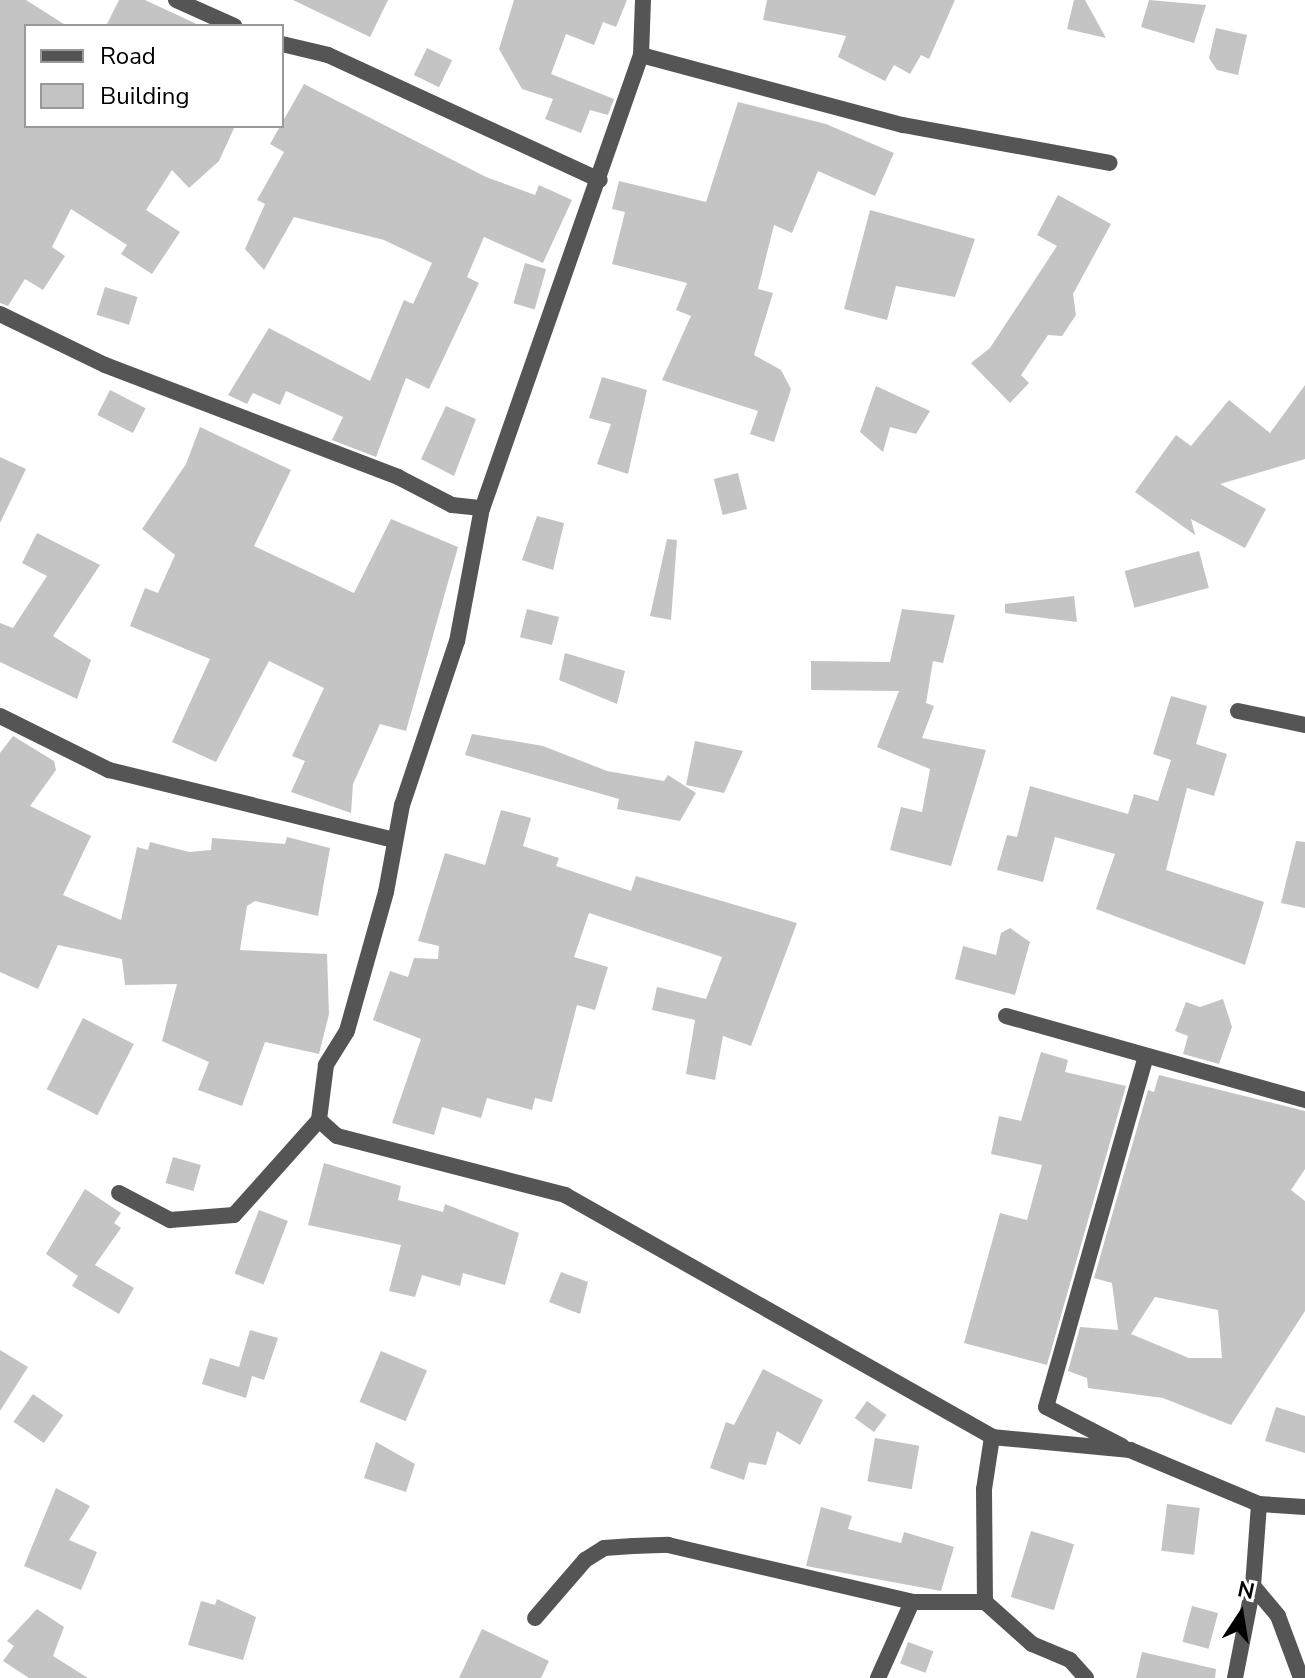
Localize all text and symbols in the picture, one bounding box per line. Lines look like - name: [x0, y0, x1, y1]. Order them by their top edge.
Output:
- legend: [24, 24, 284, 128]
- text: Road: [100, 40, 156, 72]
- text: Building: [100, 80, 190, 112]
- north arrow: [1201, 1574, 1281, 1654]
- text: N: [1235, 1574, 1257, 1607]

